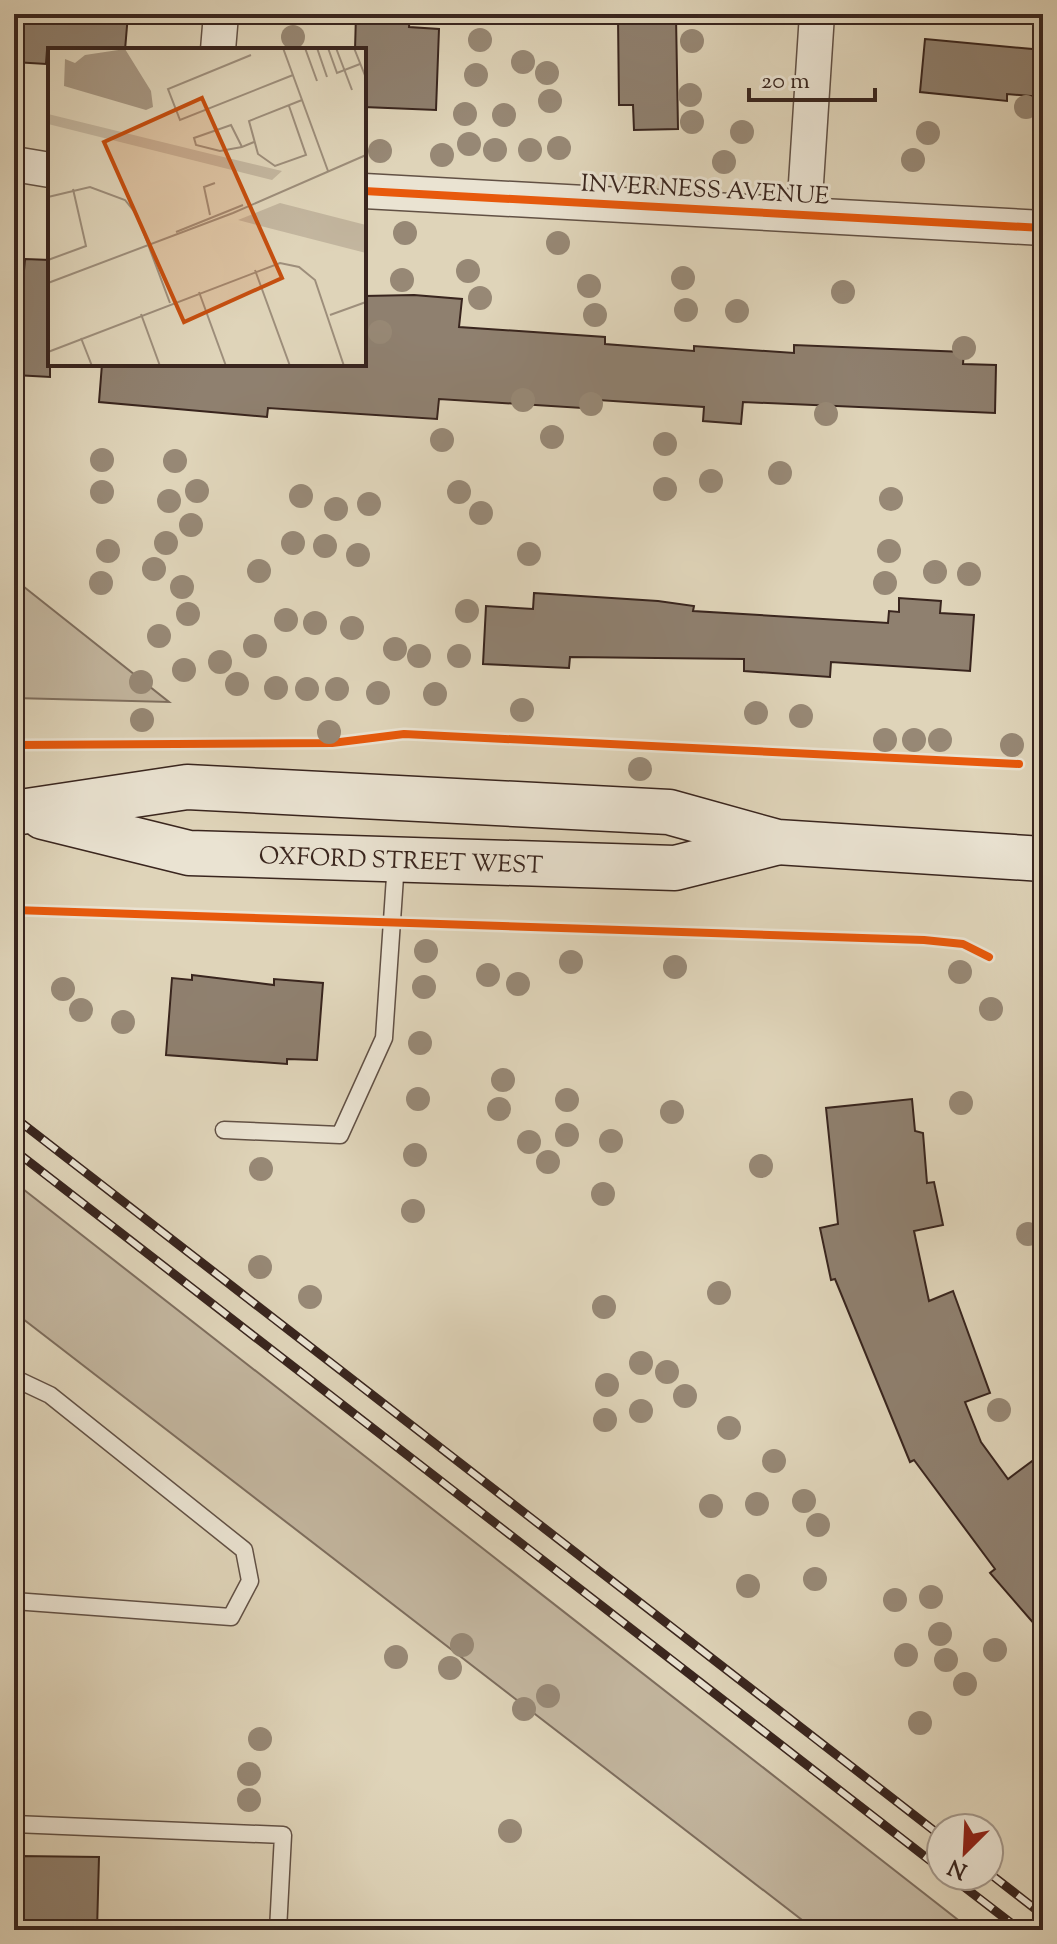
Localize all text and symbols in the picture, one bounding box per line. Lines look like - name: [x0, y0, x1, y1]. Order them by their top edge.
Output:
- inset map: [48, 48, 366, 366]
- scale bar: [749, 52, 875, 102]
- text: 20 m: [761, 65, 810, 99]
- street label: INVERNESS AVENUE: [580, 168, 830, 215]
- street label: OXFORD STREET WEST: [258, 840, 544, 884]
- north arrow: [925, 1812, 1005, 1892]
- text: N: [943, 1849, 973, 1886]

